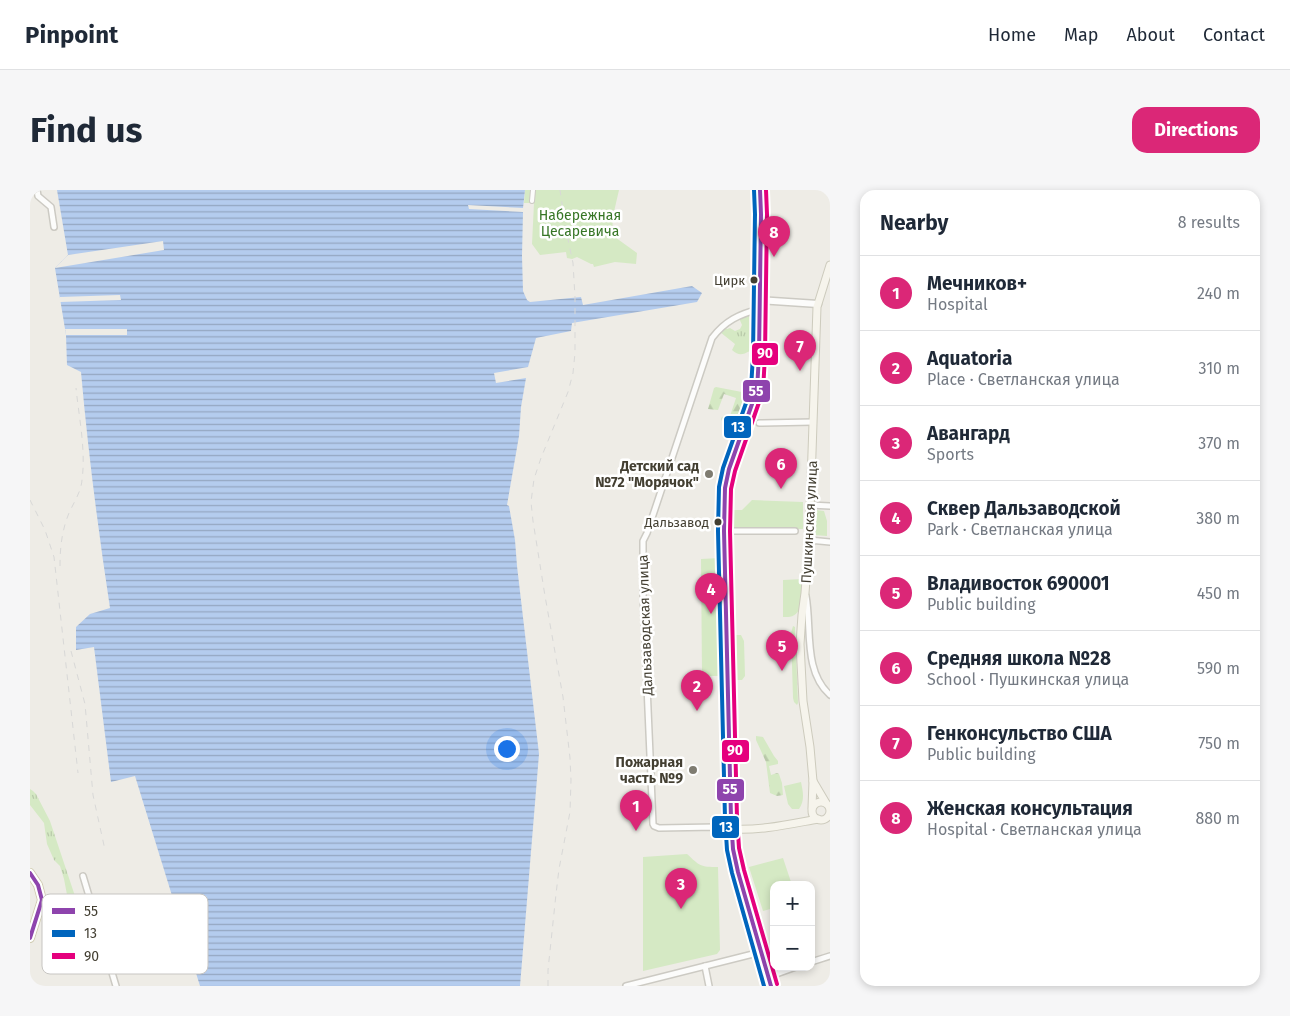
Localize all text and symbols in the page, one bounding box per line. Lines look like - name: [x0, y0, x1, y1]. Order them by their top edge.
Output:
- text: Pinpoint: [25, 21, 118, 49]
- text: Home: [988, 24, 1036, 46]
- text: Map: [1064, 24, 1098, 46]
- text: About: [1126, 24, 1175, 46]
- text: Contact: [1203, 24, 1265, 46]
- button: Directions: [1132, 107, 1260, 153]
- text: Find us: [30, 109, 142, 151]
- park label: Набережная Цесаревича: [539, 207, 621, 240]
- text: Nearby: [880, 210, 948, 236]
- text: 8 results: [1178, 213, 1240, 232]
- pin: 8: [758, 216, 790, 257]
- text: Мечников+: [927, 272, 1027, 295]
- place label: Цирк: [714, 273, 745, 288]
- marker: Цирк: [749, 275, 759, 285]
- text: 1: [892, 284, 900, 303]
- text: 240 m: [1197, 284, 1240, 303]
- text: Hospital: [927, 295, 988, 314]
- pin: 7: [784, 330, 816, 371]
- line badge: 90: [751, 342, 779, 366]
- text: 90: [757, 345, 773, 362]
- text: Aquatoria: [927, 347, 1012, 370]
- text: 2: [892, 359, 900, 378]
- text: 310 m: [1199, 359, 1240, 378]
- text: Place · Светланская улица: [927, 370, 1120, 389]
- line badge: 55: [742, 379, 771, 403]
- text: 55: [749, 383, 764, 400]
- line badge: 13: [723, 415, 752, 439]
- text: 13: [731, 419, 745, 436]
- text: Авангард: [927, 422, 1010, 445]
- text: 3: [892, 434, 900, 453]
- text: 370 m: [1198, 434, 1240, 453]
- text: Sports: [927, 445, 974, 464]
- pin: 6: [765, 448, 797, 489]
- place label: Детский сад №72 "Морячок": [595, 458, 699, 491]
- street label: Пушкинская улица: [798, 460, 821, 584]
- marker: Детский сад №72 "Морячок": [703, 468, 715, 480]
- text: Сквер Дальзаводской: [927, 497, 1121, 520]
- text: 4: [891, 509, 901, 528]
- text: 380 m: [1196, 509, 1240, 528]
- place label: Дальзавод: [644, 515, 709, 530]
- marker: Дальзавод: [713, 517, 723, 527]
- text: Park · Светланская улица: [927, 520, 1113, 539]
- street label: Дальзаводская улица: [635, 554, 656, 697]
- text: Владивосток 690001: [927, 572, 1110, 595]
- pin: 4: [695, 573, 727, 614]
- text: 5: [892, 584, 900, 603]
- text: 450 m: [1197, 584, 1240, 603]
- text: Public building: [927, 595, 1035, 614]
- pin: 5: [766, 630, 798, 671]
- text: Средняя школа №28: [927, 647, 1111, 670]
- text: 6: [891, 659, 901, 678]
- text: 590 m: [1197, 659, 1240, 678]
- pin: 2: [681, 670, 713, 711]
- text: School · Пушкинская улица: [927, 670, 1129, 689]
- text: Генконсульство США: [927, 722, 1112, 745]
- text: 7: [892, 734, 900, 753]
- text: 750 m: [1198, 734, 1240, 753]
- your location: [494, 736, 520, 762]
- line badge: 90: [721, 739, 750, 763]
- text: 90: [727, 742, 743, 759]
- text: Public building: [927, 745, 1035, 764]
- place label: Пожарная часть №9: [616, 754, 683, 787]
- marker: Пожарная часть №9: [687, 764, 699, 776]
- line badge: 55: [716, 778, 745, 802]
- text: 55: [723, 781, 738, 798]
- pin: 1: [620, 790, 652, 831]
- text: Женская консультация: [927, 797, 1133, 820]
- text: 8: [891, 809, 901, 828]
- text: 880 m: [1195, 809, 1240, 828]
- line badge: 13: [711, 815, 740, 839]
- text: 13: [719, 819, 733, 836]
- text: Hospital · Светланская улица: [927, 820, 1142, 839]
- pin: 3: [665, 868, 697, 909]
- map controls: [770, 881, 815, 971]
- button: +: [770, 881, 815, 926]
- legend: [42, 894, 208, 974]
- text: 55: [84, 903, 98, 920]
- text: 13: [84, 925, 97, 942]
- button: −: [770, 926, 815, 971]
- text: 90: [84, 948, 99, 965]

